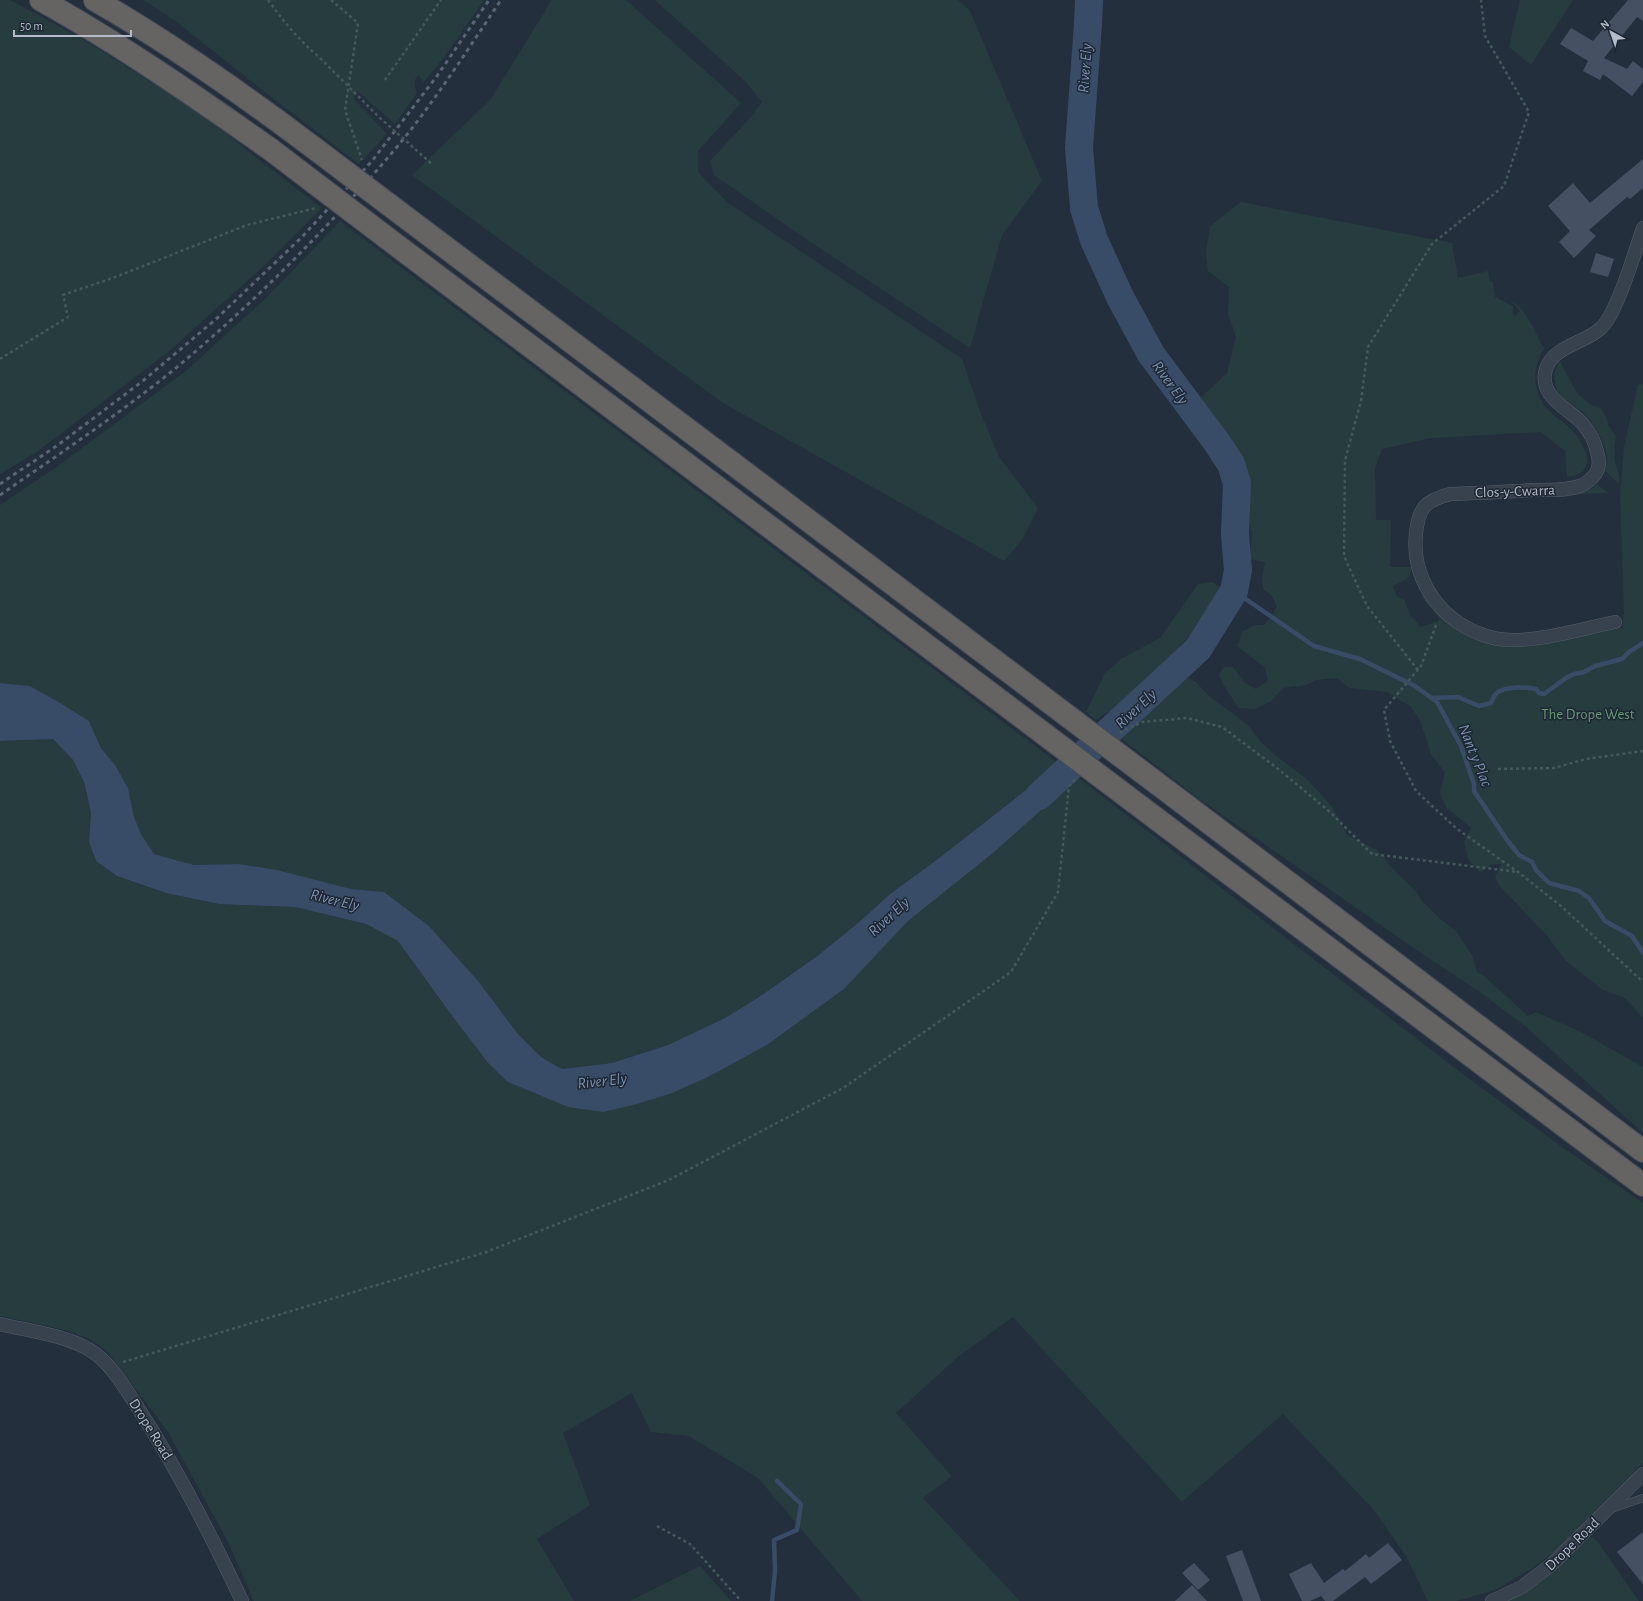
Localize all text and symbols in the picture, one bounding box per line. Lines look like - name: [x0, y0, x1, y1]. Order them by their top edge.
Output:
- scale bar: [14, 12, 131, 38]
- north arrow: [1591, 12, 1631, 52]
- text: N: [1598, 18, 1611, 31]
- text: 50 m: [20, 20, 43, 32]
- water label: River Ely: [1075, 42, 1095, 93]
- water label: River Ely: [1149, 358, 1191, 408]
- street label: Clos-y-Cwarra: [1475, 483, 1555, 500]
- water label: River Ely: [1112, 686, 1160, 732]
- park label: The Drope West: [1541, 707, 1635, 722]
- water label: Nant y Plac: [1455, 722, 1495, 789]
- water label: River Ely: [309, 886, 361, 914]
- water label: River Ely: [865, 894, 913, 940]
- water label: River Ely: [577, 1070, 628, 1092]
- street label: Drope Road: [126, 1396, 175, 1463]
- street label: Drope Road: [1542, 1515, 1602, 1574]

